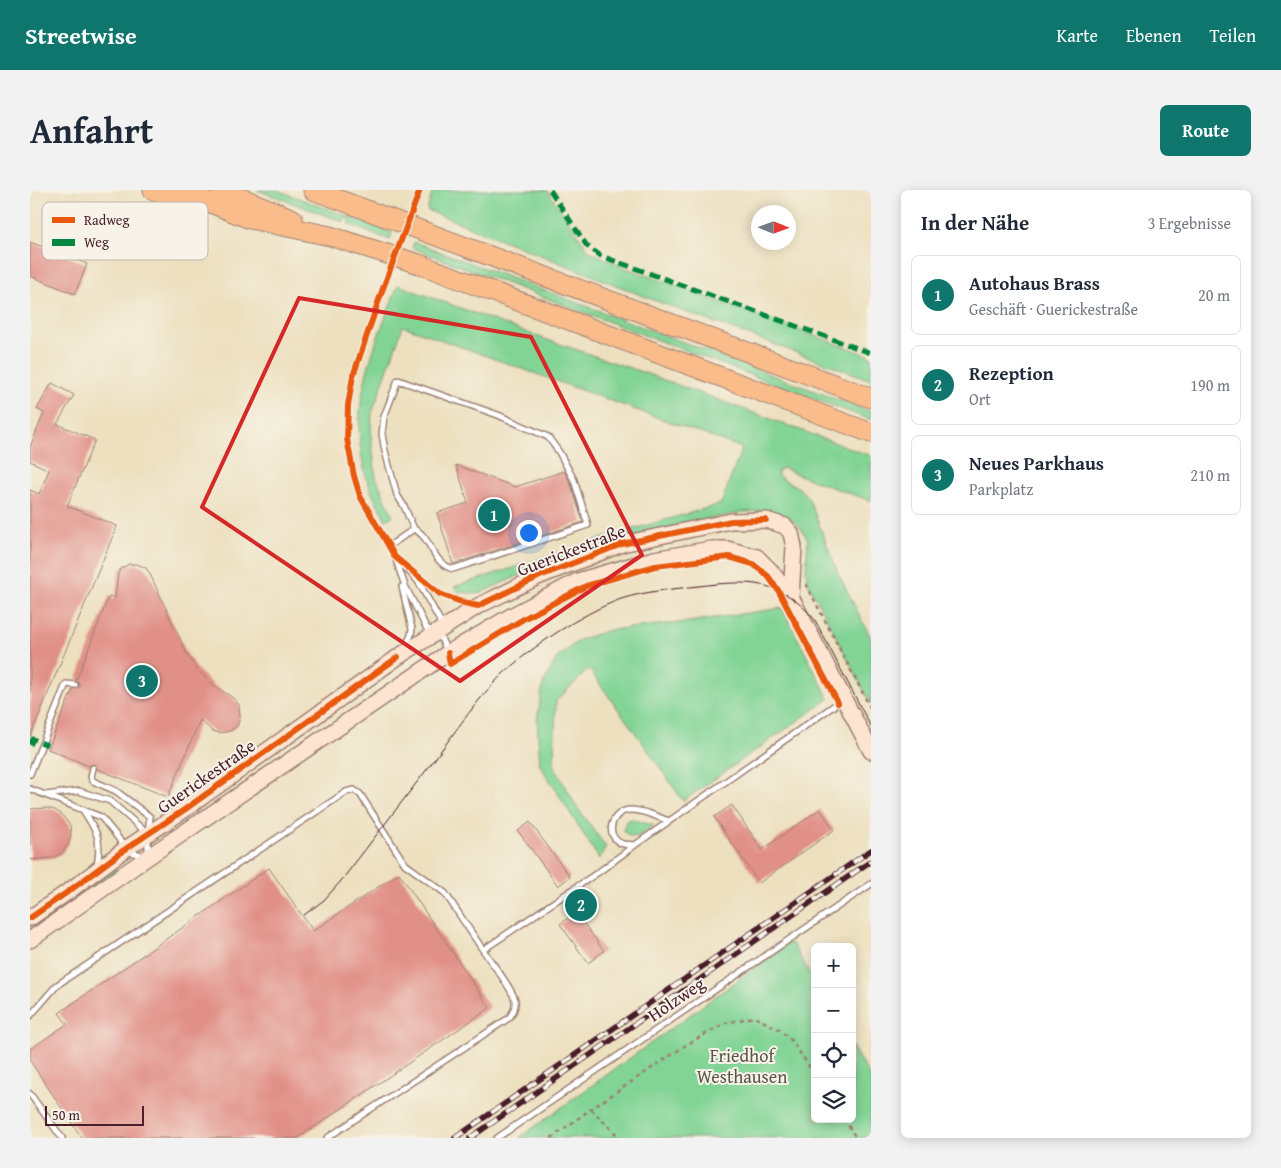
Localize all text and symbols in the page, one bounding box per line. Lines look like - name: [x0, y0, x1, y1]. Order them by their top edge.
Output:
- text: Streetwise: [25, 18, 137, 53]
- text: Karte: [1057, 22, 1098, 49]
- text: Ebenen: [1126, 22, 1182, 49]
- text: Teilen: [1210, 22, 1256, 49]
- text: Anfahrt: [30, 105, 153, 156]
- button: Route: [1160, 105, 1251, 156]
- legend: [42, 202, 208, 260]
- north arrow: [751, 205, 796, 250]
- text: In der Nähe: [921, 207, 1029, 238]
- text: Radweg: [84, 210, 129, 230]
- text: 3 Ergebnisse: [1148, 211, 1231, 235]
- text: Weg: [84, 232, 109, 252]
- text: Autohaus Brass: [969, 269, 1100, 297]
- text: 1: [934, 283, 942, 307]
- text: 20 m: [1198, 283, 1230, 307]
- text: Geschäft · Guerickestraße: [969, 297, 1138, 321]
- text: Rezeption: [969, 359, 1054, 387]
- text: 2: [934, 373, 942, 397]
- text: 190 m: [1190, 373, 1230, 397]
- text: Ort: [969, 387, 991, 411]
- text: Neues Parkhaus: [969, 449, 1104, 477]
- text: 3: [934, 463, 942, 487]
- text: 210 m: [1190, 463, 1230, 487]
- text: Parkplatz: [969, 477, 1033, 501]
- pin: 1: [478, 496, 510, 534]
- street label: Guerickestraße: [513, 517, 629, 583]
- your location: [516, 520, 542, 546]
- pin: 3: [126, 662, 158, 700]
- street label: Guerickestraße: [151, 732, 261, 820]
- pin: 2: [565, 886, 597, 924]
- map controls: [811, 943, 856, 1123]
- button: +: [811, 943, 856, 988]
- street label: Holzweg: [642, 970, 710, 1028]
- button: −: [811, 988, 856, 1033]
- button: locate: [811, 1033, 856, 1078]
- park label: Friedhof Westhausen: [697, 1042, 787, 1090]
- button: layers: [811, 1078, 856, 1123]
- scale bar: [45, 1103, 144, 1126]
- text: 50 m: [52, 1105, 80, 1125]

